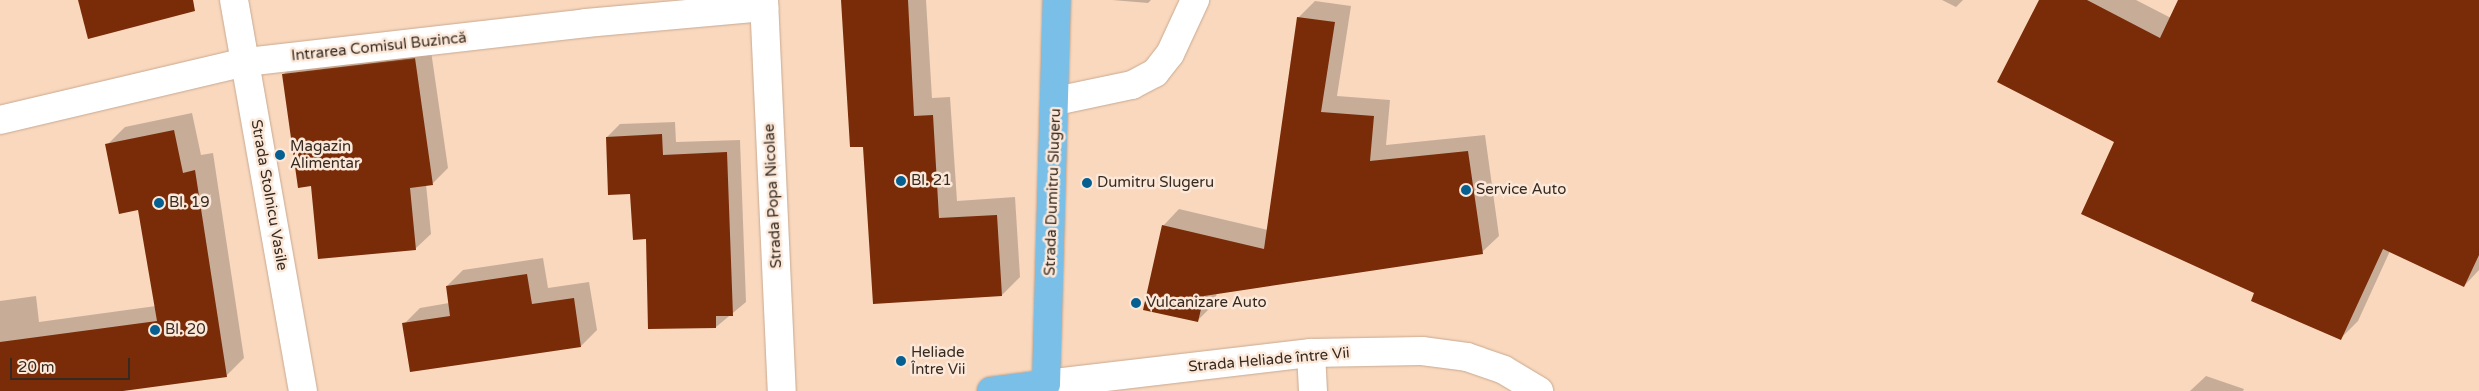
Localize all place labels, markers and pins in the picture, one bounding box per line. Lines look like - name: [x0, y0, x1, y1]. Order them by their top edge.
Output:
- place label: Magazin Alimentar: [290, 137, 360, 172]
- marker: Magazin Alimentar: [274, 149, 286, 161]
- place label: Bl. 21: [911, 172, 952, 190]
- place label: Dumitru Slugeru: [1097, 174, 1214, 192]
- marker: Bl. 21: [895, 175, 907, 187]
- marker: Dumitru Slugeru: [1081, 177, 1093, 189]
- place label: Service Auto: [1476, 181, 1566, 199]
- marker: Service Auto: [1460, 184, 1472, 196]
- place label: Bl. 19: [169, 194, 210, 212]
- marker: Bl. 19: [153, 197, 165, 209]
- place label: Vulcanizare Auto: [1146, 294, 1267, 312]
- marker: Vulcanizare Auto: [1130, 297, 1142, 309]
- place label: Bl. 20: [165, 321, 206, 339]
- marker: Bl. 20: [149, 324, 161, 336]
- place label: Heliade Între Vii: [911, 343, 965, 378]
- marker: Heliade Între Vii: [895, 355, 907, 367]

